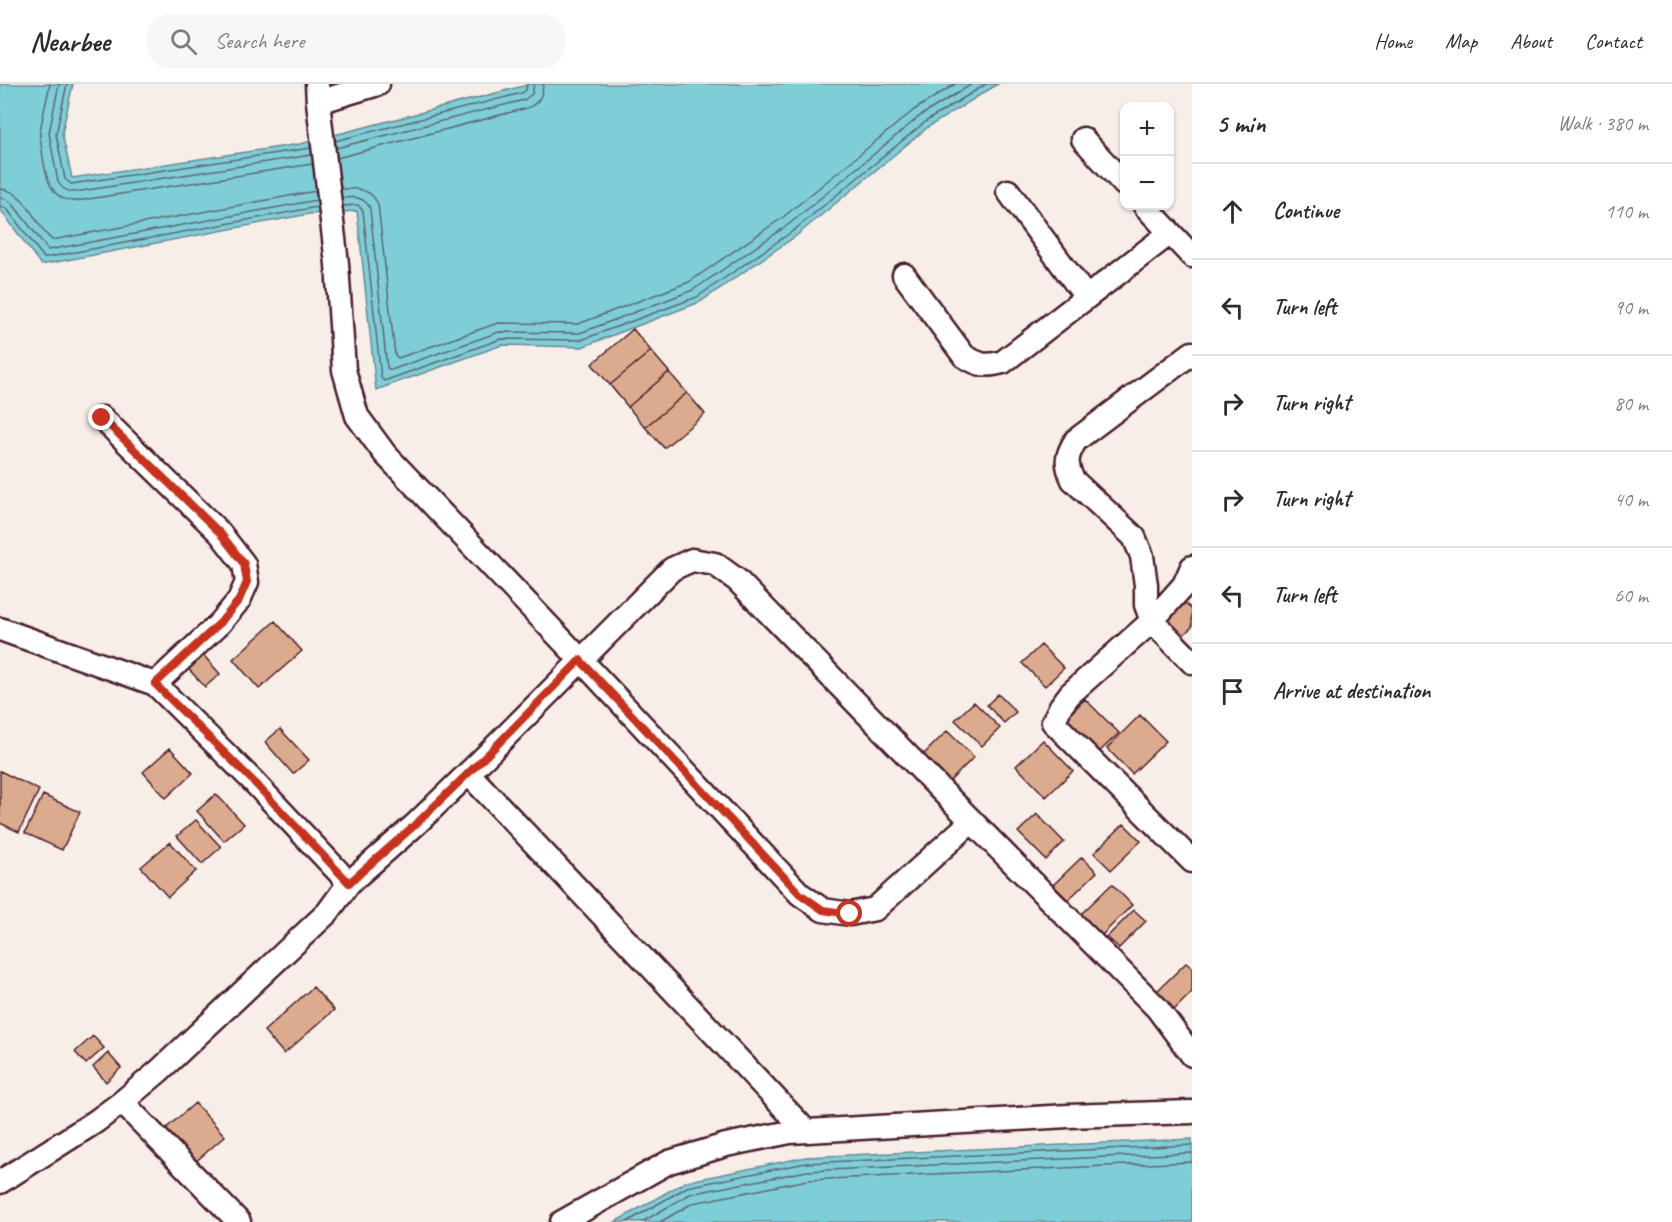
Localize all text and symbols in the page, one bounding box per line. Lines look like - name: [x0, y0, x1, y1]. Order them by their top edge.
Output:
- search box: [146, 14, 566, 68]
- text: Nearbee: [30, 24, 110, 59]
- icon: search: [167, 25, 200, 58]
- text: Search here: [215, 27, 304, 55]
- text: Home: [1374, 28, 1412, 54]
- text: Map: [1445, 28, 1477, 54]
- text: About: [1510, 28, 1552, 54]
- text: Contact: [1585, 28, 1642, 54]
- map controls: [1120, 102, 1174, 210]
- button: +: [1120, 102, 1174, 156]
- text: 5 min: [1216, 107, 1265, 140]
- text: Walk · 380 m: [1558, 111, 1648, 136]
- button: −: [1120, 156, 1174, 210]
- icon: ahead: [1216, 195, 1249, 228]
- text: Continue: [1273, 197, 1339, 225]
- text: 110 m: [1605, 199, 1648, 224]
- icon: left: [1216, 291, 1249, 324]
- text: Turn left: [1273, 293, 1337, 321]
- text: 90 m: [1614, 295, 1648, 320]
- icon: right: [1216, 387, 1249, 420]
- text: Turn right: [1273, 389, 1350, 417]
- text: 80 m: [1614, 391, 1648, 416]
- route end: [88, 404, 114, 430]
- icon: right: [1216, 483, 1249, 516]
- text: Turn right: [1273, 485, 1350, 513]
- text: 40 m: [1614, 487, 1648, 512]
- icon: left: [1216, 579, 1249, 612]
- text: Turn left: [1273, 581, 1337, 609]
- text: 60 m: [1614, 583, 1648, 608]
- icon: arrive: [1216, 675, 1249, 708]
- text: Arrive at destination: [1273, 677, 1430, 705]
- route start: [836, 900, 862, 926]

